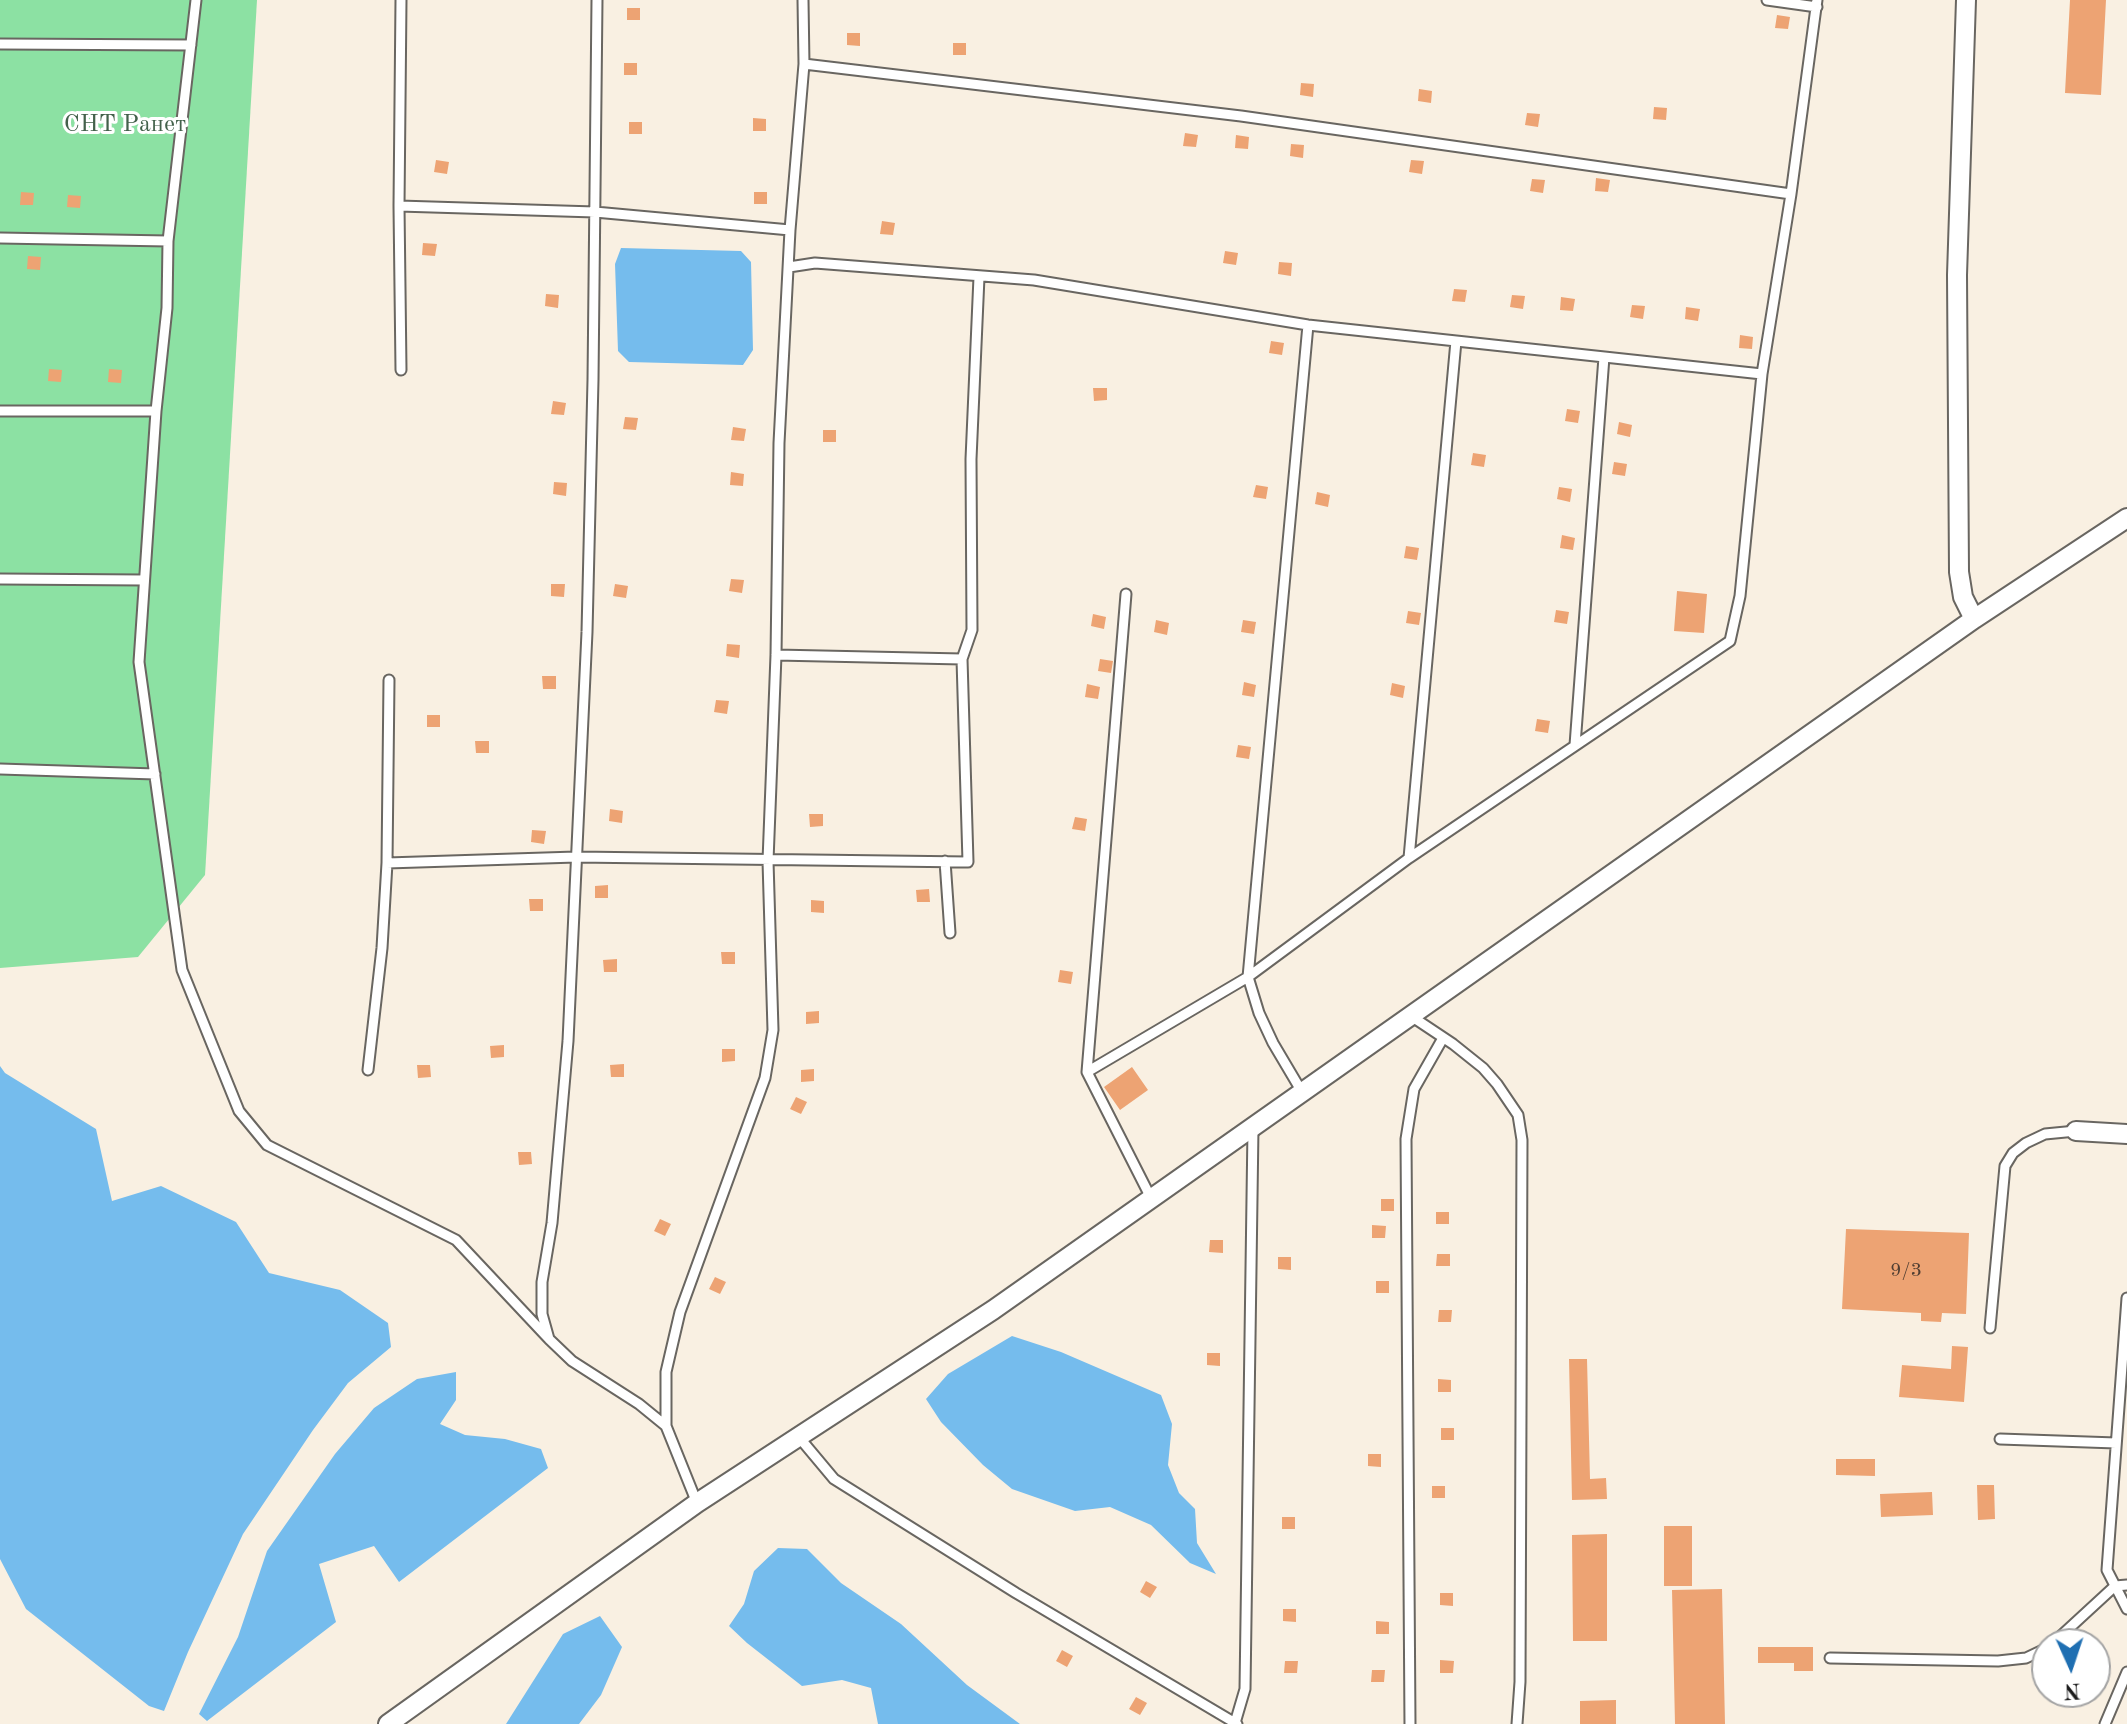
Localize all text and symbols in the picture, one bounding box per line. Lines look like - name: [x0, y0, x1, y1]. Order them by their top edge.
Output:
- park label: СНТ Ранет: [64, 111, 186, 139]
- house number: 9/3: [1890, 1259, 1922, 1283]
- north arrow: [2031, 1628, 2111, 1708]
- text: N: [2063, 1679, 2081, 1701]

